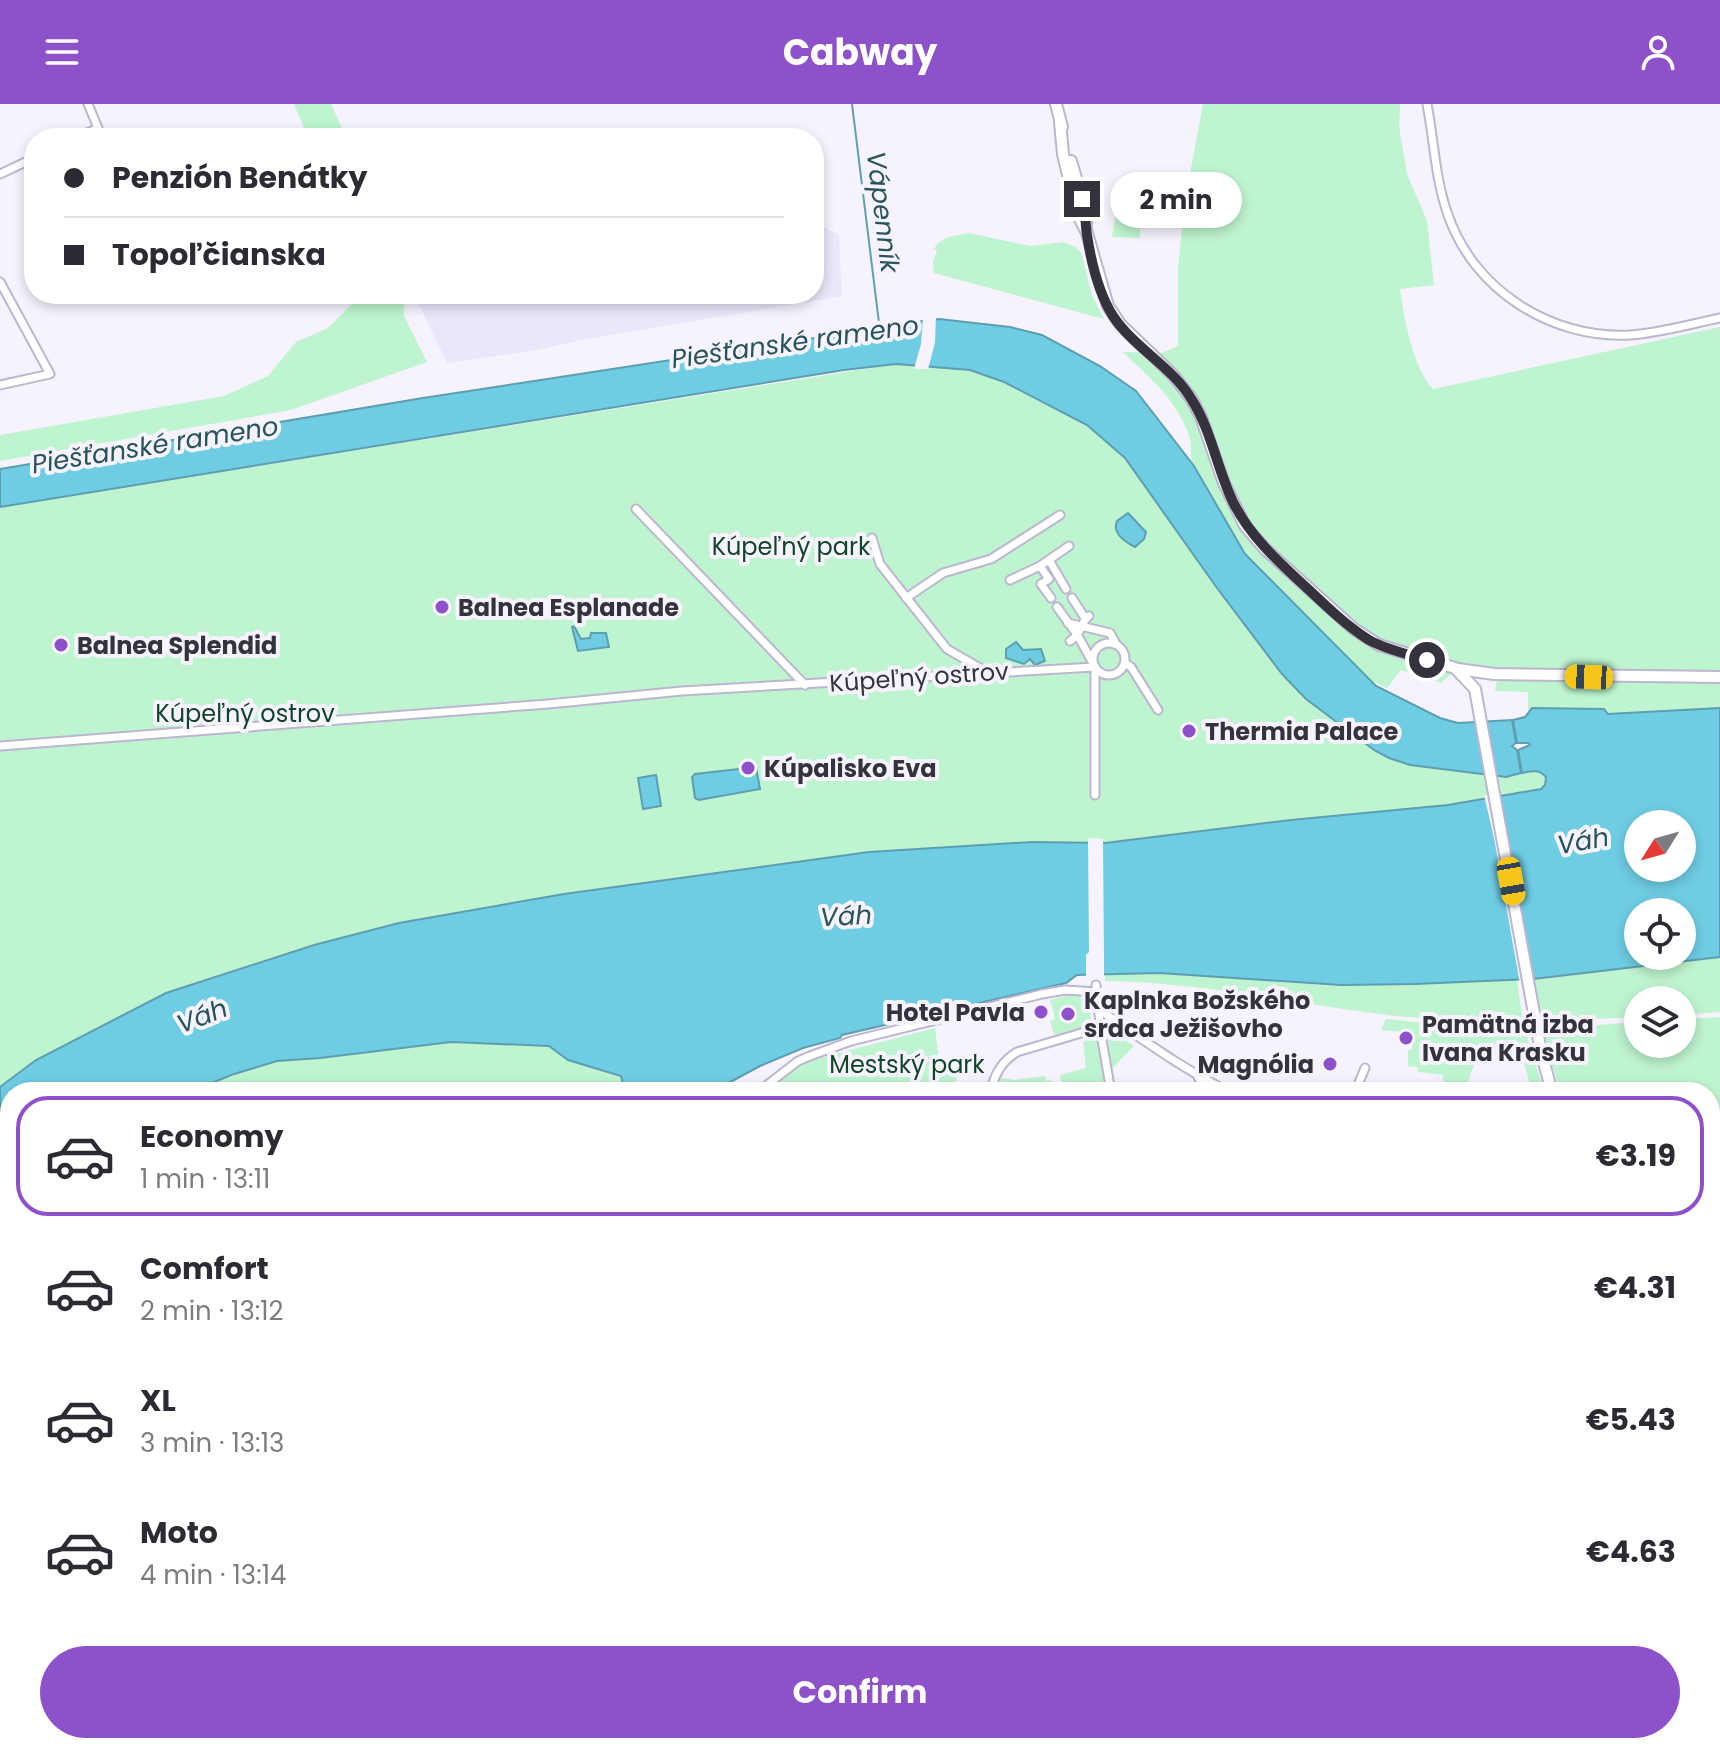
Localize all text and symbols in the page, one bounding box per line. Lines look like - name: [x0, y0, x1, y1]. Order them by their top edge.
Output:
- text: Cabway: [783, 27, 937, 78]
- icon: menu: [40, 30, 84, 74]
- icon: person: [1636, 30, 1680, 74]
- water label: Vápenník: [858, 149, 908, 276]
- text: Penzión Benátky: [112, 156, 367, 199]
- callout: 2 min: [1110, 171, 1242, 227]
- route end: [1064, 181, 1100, 217]
- text: 2 min: [1139, 182, 1213, 218]
- text: Topoľčianska: [112, 233, 326, 276]
- water label: Piešťanské rameno: [669, 307, 921, 377]
- water label: Piešťanské rameno: [29, 408, 281, 482]
- park label: Kúpeľný park: [712, 530, 871, 563]
- place label: Balnea Esplanade: [458, 591, 679, 624]
- marker: Balnea Esplanade: [433, 598, 451, 616]
- place label: Balnea Splendid: [77, 629, 277, 662]
- marker: Balnea Splendid: [52, 636, 70, 654]
- route start: [1409, 642, 1445, 678]
- street label: Kúpeľný ostrov: [828, 654, 1010, 700]
- car: [1565, 664, 1613, 690]
- park label: Kúpeľný ostrov: [155, 697, 335, 730]
- place label: Thermia Palace: [1205, 715, 1398, 748]
- marker: Thermia Palace: [1180, 722, 1198, 740]
- place label: Kúpalisko Eva: [764, 752, 937, 785]
- marker: Kúpalisko Eva: [739, 759, 757, 777]
- north arrow: [1624, 810, 1696, 882]
- map controls: [1624, 810, 1696, 1058]
- water label: Váh: [1554, 819, 1612, 863]
- car: [1495, 855, 1527, 907]
- water label: Váh: [819, 897, 873, 935]
- button: locate: [1624, 898, 1696, 970]
- place label: Kaplnka Božského srdca Ježišovho: [1084, 984, 1310, 1045]
- button: layers: [1624, 986, 1696, 1058]
- water label: Váh: [171, 990, 233, 1042]
- place label: Hotel Pavla: [886, 996, 1025, 1029]
- marker: Hotel Pavla: [1032, 1003, 1050, 1021]
- marker: Kaplnka Božského srdca Ježišovho: [1059, 1005, 1077, 1023]
- place label: Pamätná izba Ivana Krasku: [1422, 1008, 1594, 1069]
- marker: Pamätná izba Ivana Krasku: [1397, 1029, 1415, 1047]
- park label: Mestský park: [829, 1048, 985, 1081]
- place label: Magnólia: [1197, 1048, 1314, 1081]
- marker: Magnólia: [1321, 1055, 1339, 1073]
- text: Economy: [140, 1115, 284, 1158]
- icon: car: [44, 1120, 116, 1192]
- text: €3.19: [1596, 1134, 1676, 1177]
- text: 1 min · 13:11: [140, 1161, 270, 1197]
- text: Comfort: [140, 1247, 269, 1290]
- icon: car: [44, 1252, 116, 1324]
- text: €4.31: [1594, 1266, 1676, 1309]
- text: 2 min · 13:12: [140, 1293, 284, 1329]
- text: XL: [140, 1379, 176, 1422]
- icon: car: [44, 1384, 116, 1456]
- text: €5.43: [1586, 1398, 1676, 1441]
- text: 3 min · 13:13: [140, 1425, 284, 1461]
- text: Moto: [140, 1511, 218, 1554]
- icon: car: [44, 1516, 116, 1588]
- text: €4.63: [1586, 1530, 1676, 1573]
- text: 4 min · 13:14: [140, 1557, 286, 1593]
- button: Confirm: [40, 1646, 1680, 1738]

